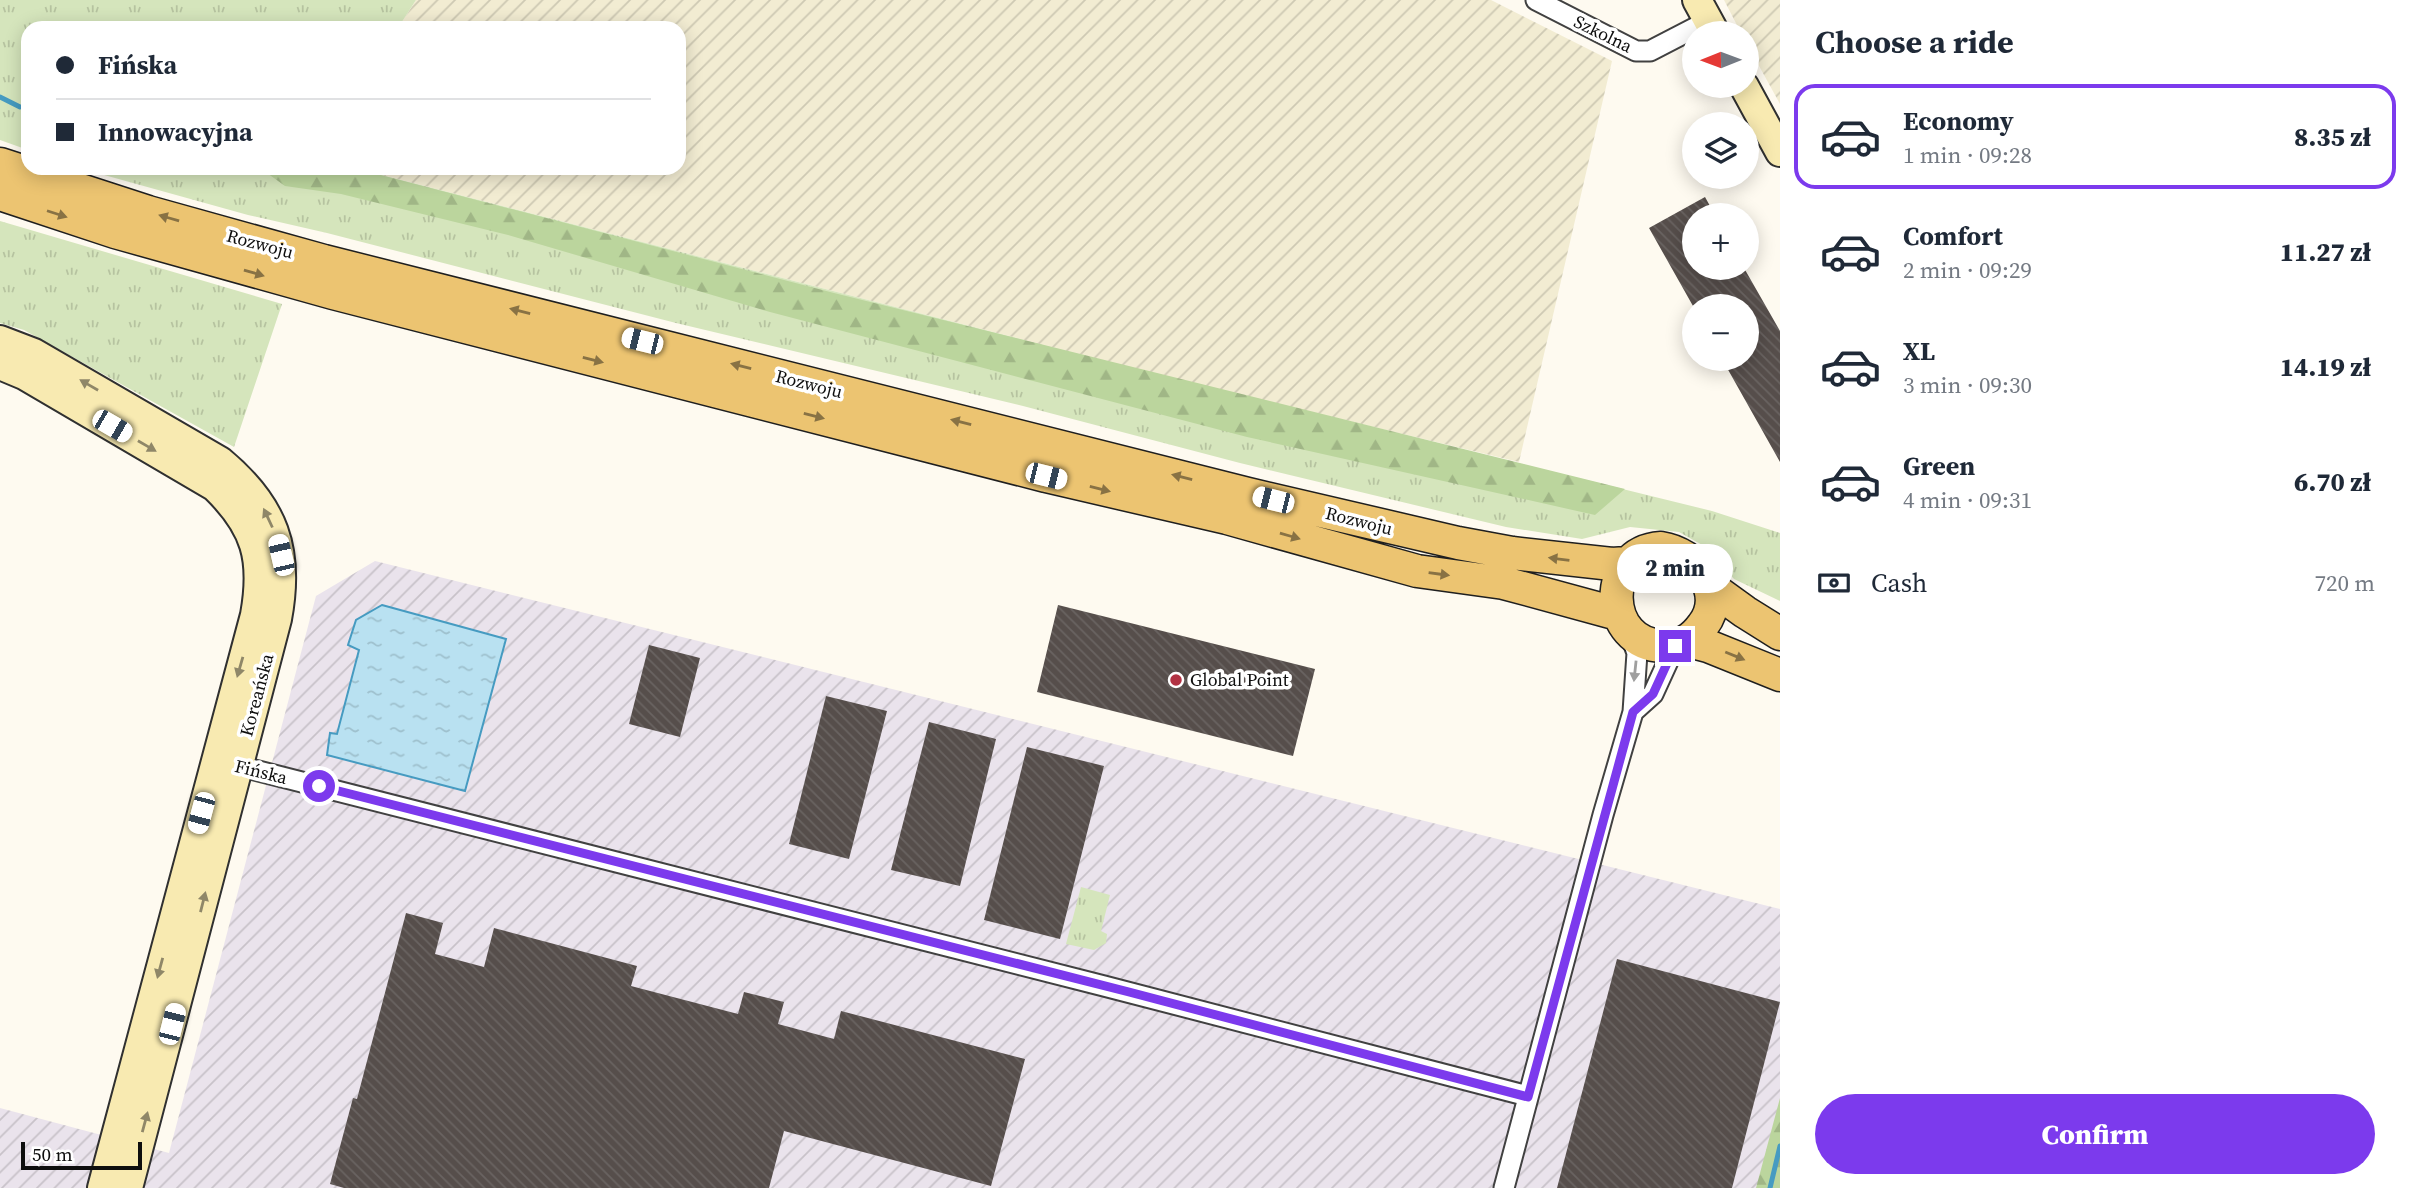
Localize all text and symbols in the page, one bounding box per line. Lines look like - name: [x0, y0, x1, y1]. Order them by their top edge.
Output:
- street label: Szkolna: [1570, 9, 1637, 59]
- text: Choose a ride: [1815, 20, 2014, 64]
- north arrow: [1682, 21, 1759, 98]
- map controls: [1682, 21, 1759, 371]
- text: Fińska: [98, 47, 177, 83]
- text: Economy: [1903, 103, 2014, 139]
- icon: car: [1819, 105, 1882, 168]
- button: layers: [1682, 112, 1759, 189]
- text: Innowacyjna: [98, 114, 253, 150]
- text: 8.35 zł: [2294, 119, 2371, 155]
- text: 1 min · 09:28: [1903, 139, 2032, 171]
- button: +: [1682, 203, 1759, 280]
- one-way arrow: [47, 209, 68, 220]
- one-way arrow: [158, 212, 179, 222]
- text: Comfort: [1903, 218, 2003, 254]
- icon: car: [1819, 220, 1882, 283]
- street label: Rozwoju: [224, 223, 296, 264]
- text: 11.27 zł: [2280, 234, 2371, 270]
- text: 2 min · 09:29: [1903, 254, 2032, 286]
- one-way arrow: [244, 268, 265, 278]
- button: −: [1682, 294, 1759, 371]
- one-way arrow: [509, 305, 531, 316]
- car: [620, 326, 665, 356]
- text: XL: [1903, 333, 1935, 369]
- icon: car: [1819, 335, 1882, 398]
- text: 14.19 zł: [2280, 349, 2371, 385]
- one-way arrow: [582, 355, 604, 366]
- one-way arrow: [729, 360, 751, 371]
- street label: Rozwoju: [773, 363, 845, 404]
- text: 3 min · 09:30: [1903, 369, 2032, 401]
- one-way arrow: [79, 379, 99, 391]
- car: [89, 406, 136, 446]
- one-way arrow: [803, 411, 825, 422]
- one-way arrow: [950, 416, 972, 427]
- one-way arrow: [137, 440, 156, 452]
- text: Green: [1903, 448, 1975, 484]
- icon: car: [1819, 450, 1882, 513]
- car: [1024, 461, 1069, 491]
- text: 6.70 zł: [2294, 464, 2371, 500]
- one-way arrow: [1171, 471, 1193, 482]
- one-way arrow: [1089, 484, 1111, 495]
- text: 4 min · 09:31: [1903, 484, 2032, 516]
- car: [1251, 485, 1296, 515]
- street label: Rozwoju: [1323, 500, 1395, 541]
- one-way arrow: [263, 508, 274, 528]
- one-way arrow: [1280, 531, 1301, 541]
- car: [267, 532, 296, 578]
- callout: 2 min: [1617, 544, 1733, 594]
- text: 2 min: [1645, 552, 1705, 584]
- one-way arrow: [1548, 553, 1570, 564]
- icon: cash: [1815, 564, 1853, 602]
- text: Cash: [1871, 565, 1927, 601]
- text: 720 m: [2314, 567, 2375, 599]
- one-way arrow: [1428, 569, 1450, 580]
- route end: [1659, 630, 1691, 662]
- street label: Koreańska: [233, 650, 280, 739]
- one-way arrow: [1725, 651, 1746, 662]
- one-way arrow: [235, 657, 245, 678]
- one-way arrow: [1629, 660, 1640, 682]
- place label: Global Point: [1190, 667, 1289, 692]
- marker: Global Point: [1168, 672, 1184, 688]
- street label: Fińska: [232, 753, 291, 790]
- route start: [303, 770, 335, 802]
- car: [186, 790, 217, 836]
- one-way arrow: [198, 891, 209, 913]
- one-way arrow: [154, 958, 165, 980]
- car: [157, 1001, 188, 1047]
- button: Confirm: [1815, 1094, 2375, 1174]
- one-way arrow: [141, 1111, 151, 1132]
- scale bar: [21, 1139, 142, 1171]
- text: 50 m: [32, 1141, 73, 1167]

